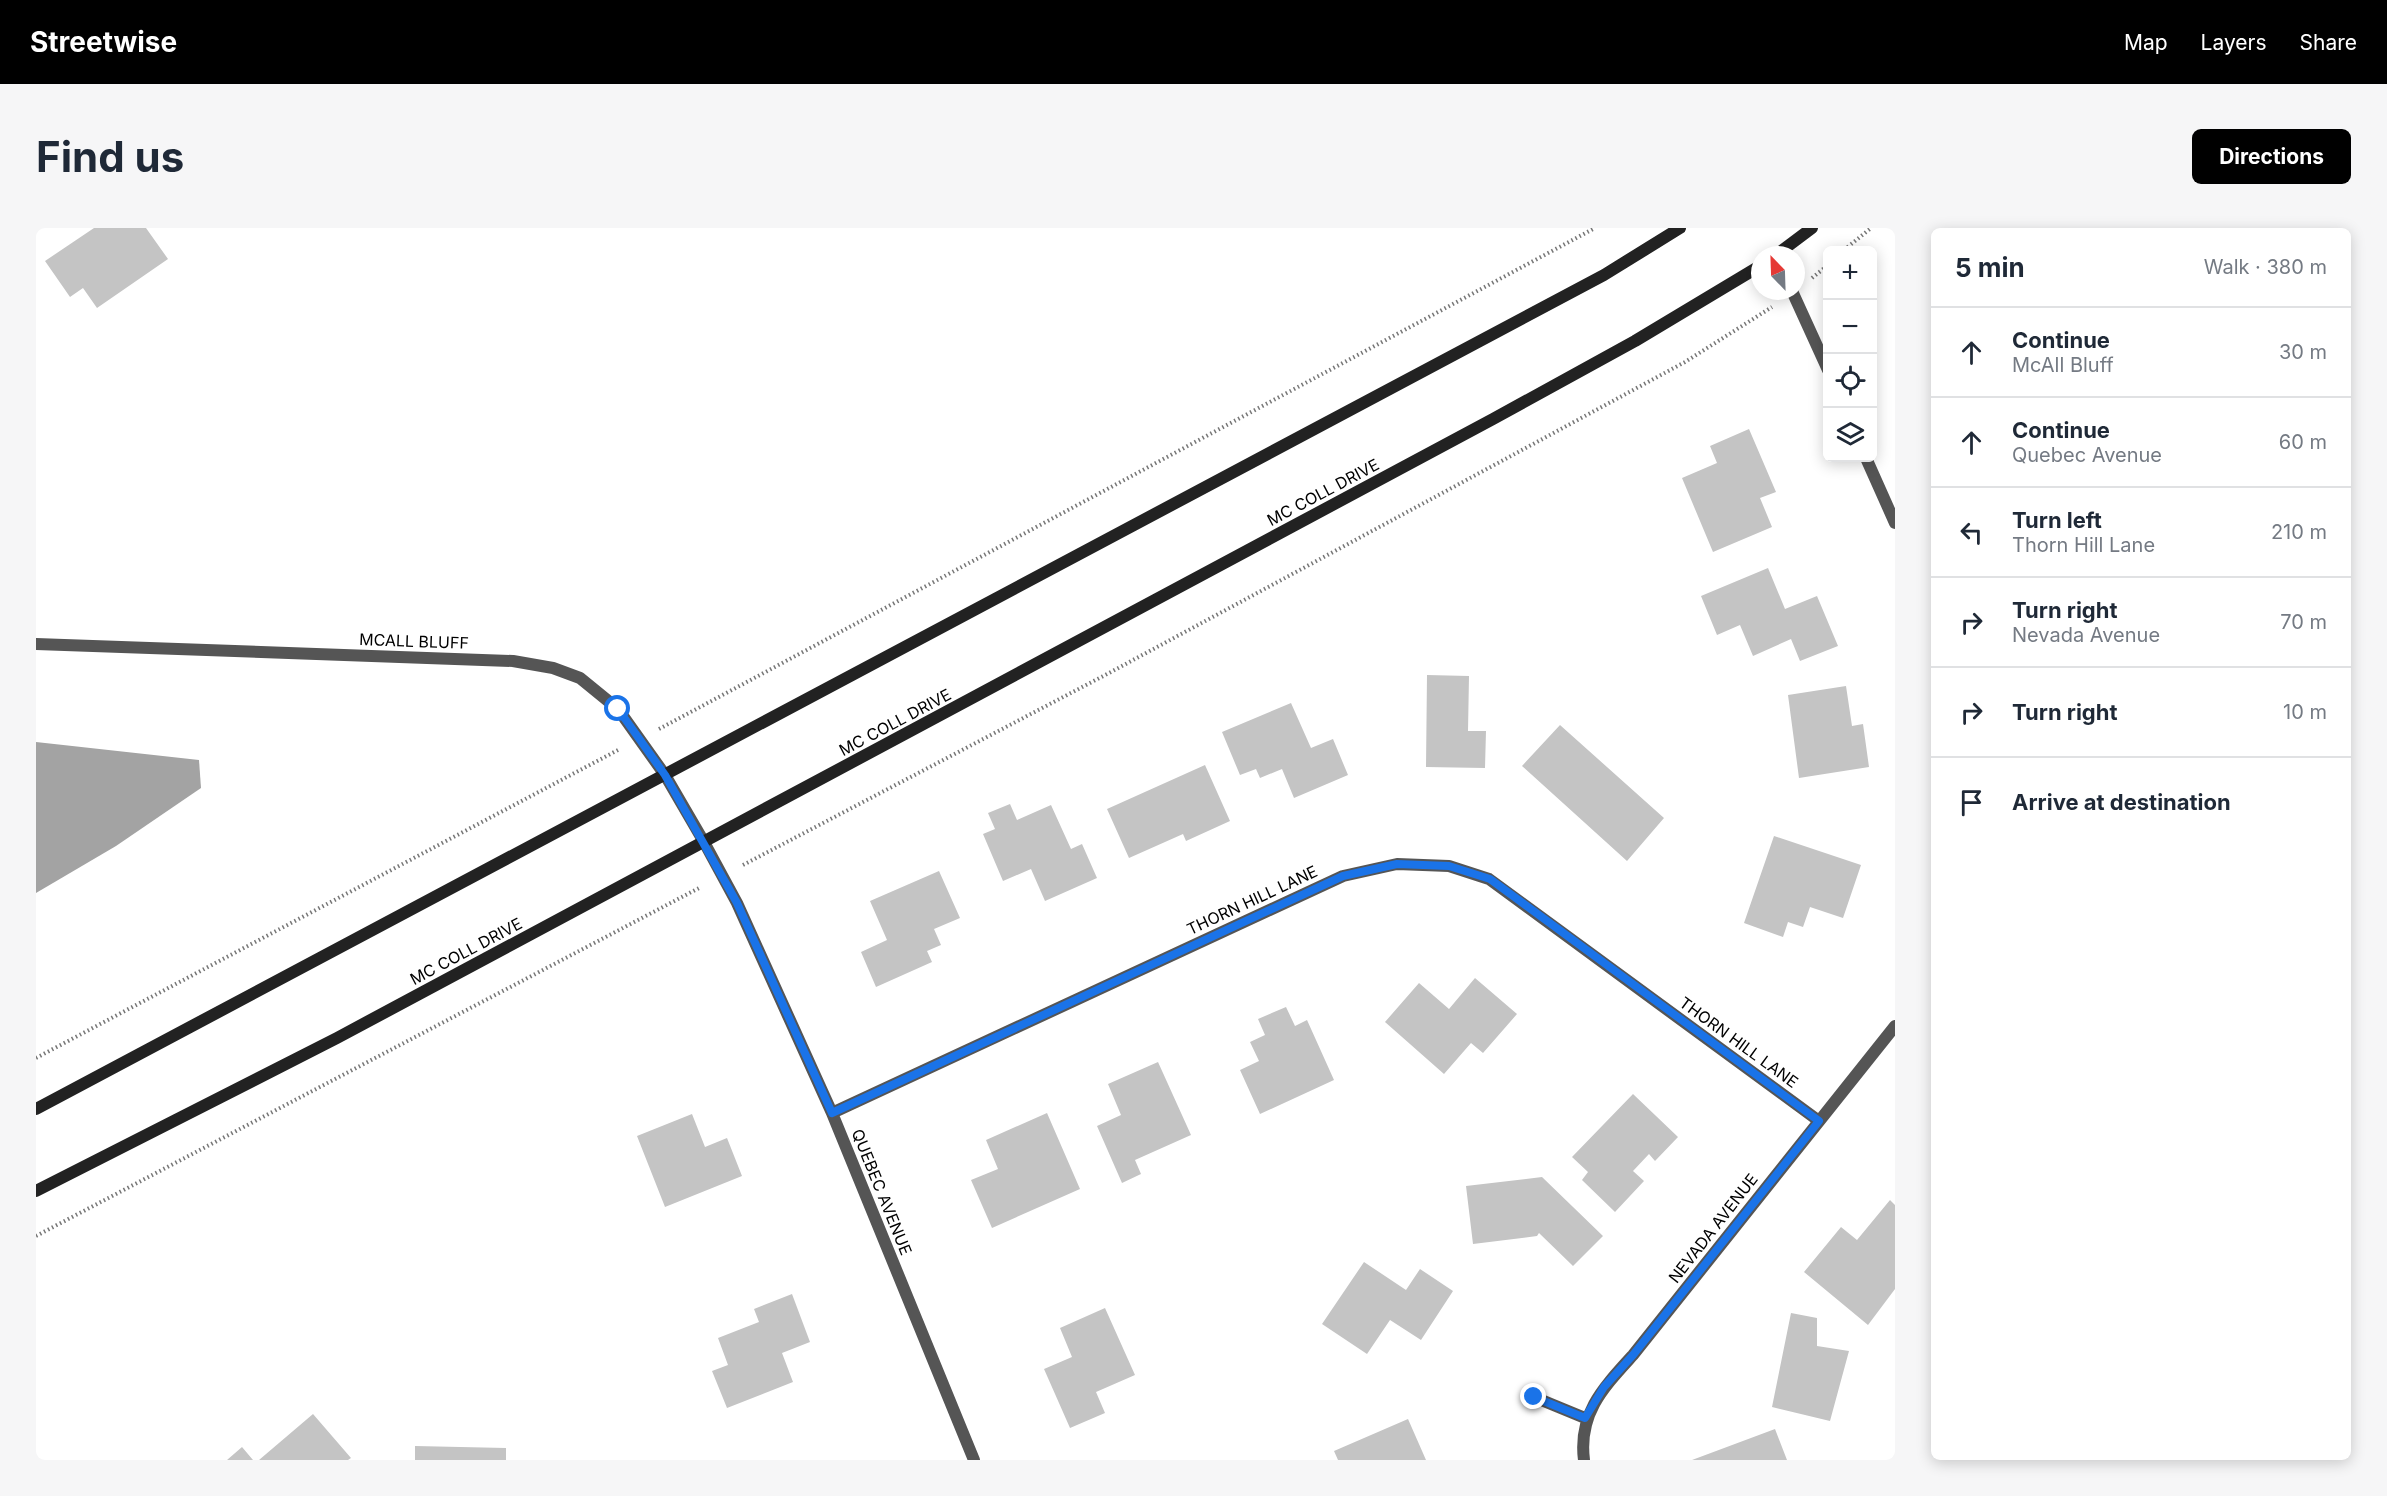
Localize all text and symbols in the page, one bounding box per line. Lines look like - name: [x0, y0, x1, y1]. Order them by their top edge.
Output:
- text: Streetwise: [30, 25, 177, 59]
- text: Map: [2124, 30, 2168, 55]
- text: Layers: [2201, 30, 2267, 55]
- text: Share: [2300, 30, 2357, 55]
- button: Directions: [2192, 129, 2351, 184]
- text: Find us: [36, 131, 184, 182]
- north arrow: [1751, 246, 1805, 300]
- map controls: [1823, 246, 1877, 462]
- button: +: [1823, 246, 1877, 300]
- text: 5 min: [1955, 252, 2025, 283]
- text: Walk · 380 m: [2204, 255, 2327, 279]
- button: −: [1823, 300, 1877, 354]
- text: Continue: [2012, 327, 2110, 353]
- icon: ahead: [1955, 336, 1988, 369]
- text: 30 m: [2279, 340, 2327, 364]
- text: McAll Bluff: [2012, 353, 2114, 377]
- button: locate: [1823, 354, 1877, 408]
- button: layers: [1823, 408, 1877, 462]
- text: Continue: [2012, 417, 2110, 443]
- icon: ahead: [1955, 426, 1988, 459]
- text: 60 m: [2279, 430, 2327, 454]
- text: Quebec Avenue: [2012, 443, 2162, 467]
- street label: MC COLL DRIVE: [1264, 454, 1382, 530]
- text: Turn left: [2012, 507, 2102, 533]
- icon: left: [1955, 516, 1988, 549]
- text: 210 m: [2271, 520, 2327, 544]
- text: Thorn Hill Lane: [2012, 533, 2155, 557]
- text: Turn right: [2012, 597, 2118, 623]
- icon: right: [1955, 606, 1988, 639]
- text: 70 m: [2280, 610, 2327, 634]
- text: Nevada Avenue: [2012, 623, 2160, 647]
- street label: MCALL BLUFF: [359, 629, 469, 653]
- street label: MC COLL DRIVE: [836, 684, 954, 760]
- route start: [604, 695, 630, 721]
- icon: right: [1955, 696, 1988, 729]
- text: Turn right: [2012, 699, 2118, 725]
- text: 10 m: [2283, 700, 2327, 724]
- icon: arrive: [1955, 786, 1988, 819]
- text: Arrive at destination: [2012, 789, 2231, 815]
- street label: THORN HILL LANE: [1183, 861, 1321, 939]
- street label: MC COLL DRIVE: [407, 913, 525, 989]
- street label: THORN HILL LANE: [1676, 992, 1802, 1092]
- street label: QUEBEC AVENUE: [848, 1126, 916, 1258]
- street label: NEVADA AVENUE: [1664, 1169, 1762, 1287]
- route end: [1520, 1383, 1546, 1409]

